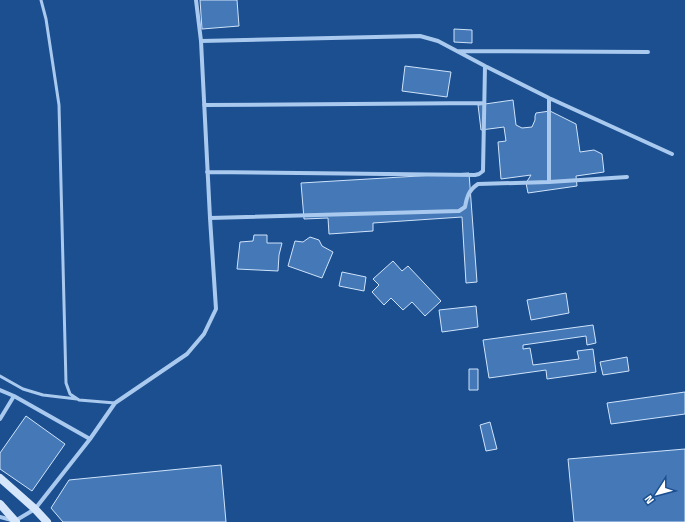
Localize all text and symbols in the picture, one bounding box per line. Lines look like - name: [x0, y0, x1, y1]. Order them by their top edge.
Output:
- north arrow: [637, 474, 677, 514]
- text: N: [640, 492, 658, 508]

